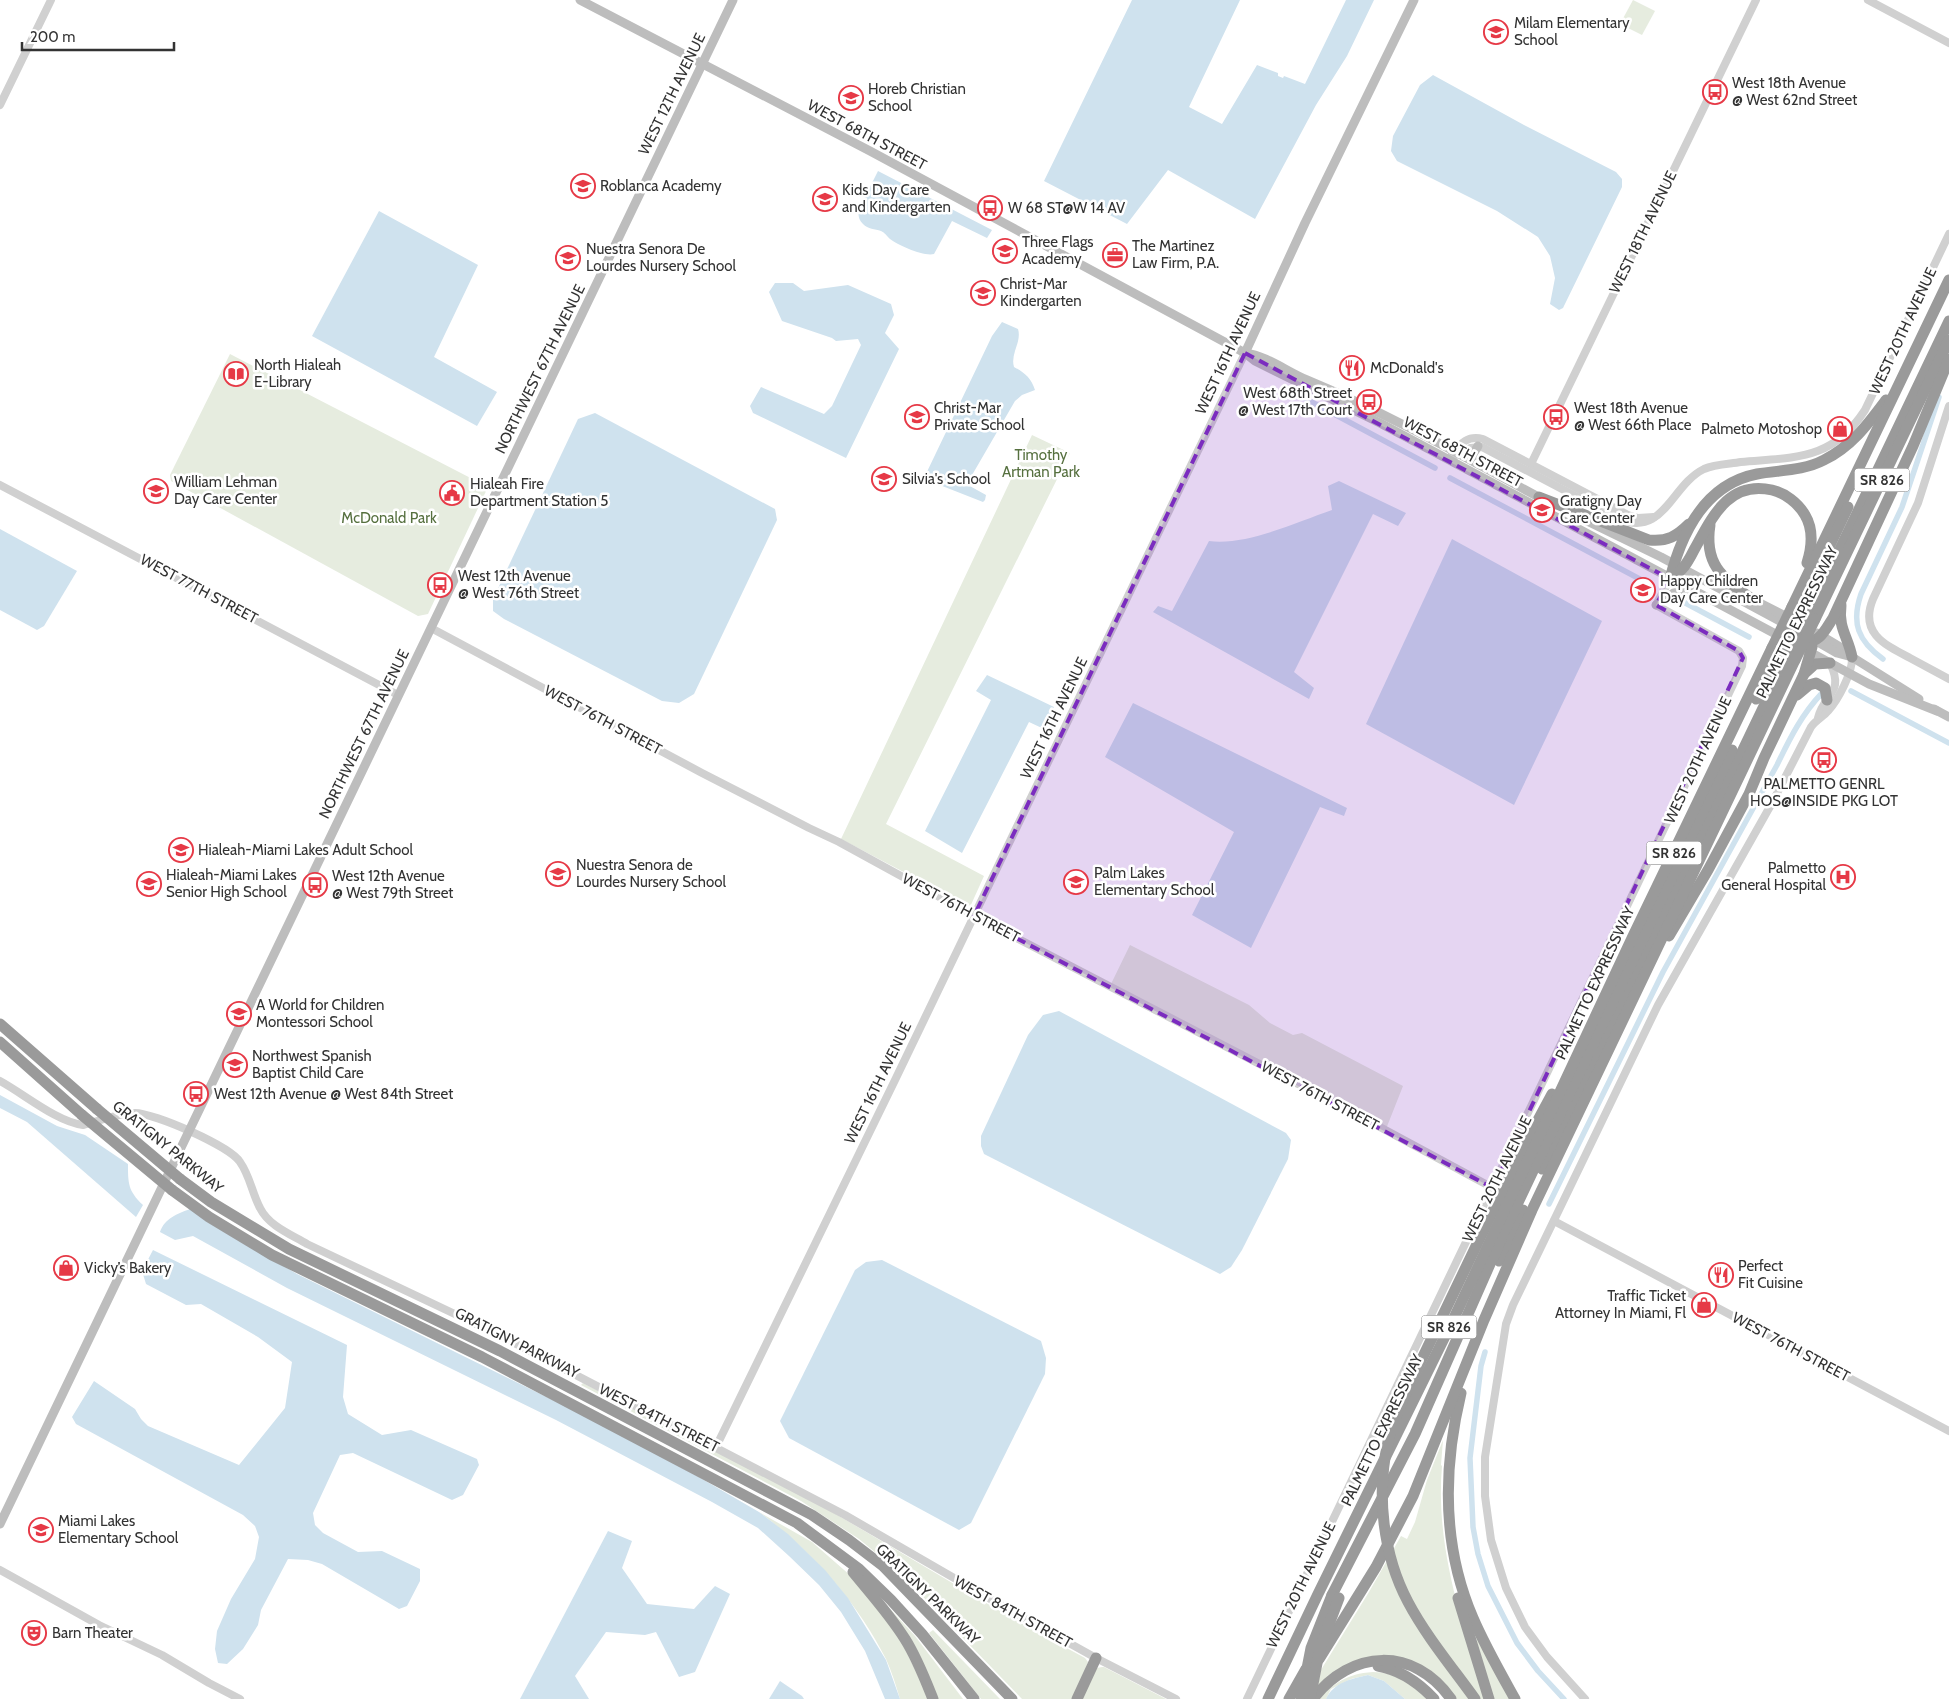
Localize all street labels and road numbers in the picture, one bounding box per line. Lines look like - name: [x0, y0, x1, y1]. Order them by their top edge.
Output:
- street label: WEST 12TH AVENUE: [635, 30, 709, 158]
- street label: WEST 68TH STREET: [804, 96, 930, 174]
- street label: WEST 18TH AVENUE: [1606, 168, 1680, 296]
- street label: WEST 20TH AVENUE: [1866, 265, 1940, 397]
- street label: NORTHWEST 67TH AVENUE: [491, 281, 589, 457]
- street label: WEST 16TH AVENUE: [1192, 289, 1264, 417]
- street label: WEST 68TH STREET: [1400, 413, 1526, 491]
- road number: SR 826: [1854, 468, 1910, 492]
- street label: PALMETTO EXPRESSWAY: [1752, 543, 1842, 701]
- street label: WEST 77TH STREET: [137, 550, 261, 628]
- street label: NORTHWEST 67TH AVENUE: [315, 646, 413, 822]
- street label: WEST 16TH AVENUE: [1017, 654, 1091, 782]
- street label: WEST 76TH STREET: [541, 681, 665, 759]
- street label: WEST 20TH AVENUE: [1661, 694, 1735, 826]
- road number: SR 826: [1646, 841, 1702, 864]
- street label: WEST 76TH STREET: [899, 869, 1023, 947]
- street label: PALMETTO EXPRESSWAY: [1552, 903, 1639, 1062]
- street label: WEST 16TH AVENUE: [841, 1019, 915, 1147]
- street label: WEST 76TH STREET: [1258, 1057, 1382, 1135]
- street label: GRATIGNY PARKWAY: [109, 1097, 227, 1197]
- street label: WEST 20TH AVENUE: [1459, 1113, 1535, 1245]
- street label: GRATIGNY PARKWAY: [452, 1304, 583, 1382]
- street label: WEST 76TH STREET: [1729, 1308, 1853, 1386]
- road number: SR 826: [1422, 1315, 1476, 1338]
- street label: PALMETTO EXPRESSWAY: [1337, 1351, 1427, 1509]
- street label: WEST 84TH STREET: [596, 1380, 722, 1456]
- street label: WEST 20TH AVENUE: [1263, 1519, 1339, 1651]
- street label: GRATIGNY PARKWAY: [872, 1540, 984, 1648]
- street label: WEST 84TH STREET: [951, 1572, 1075, 1652]

